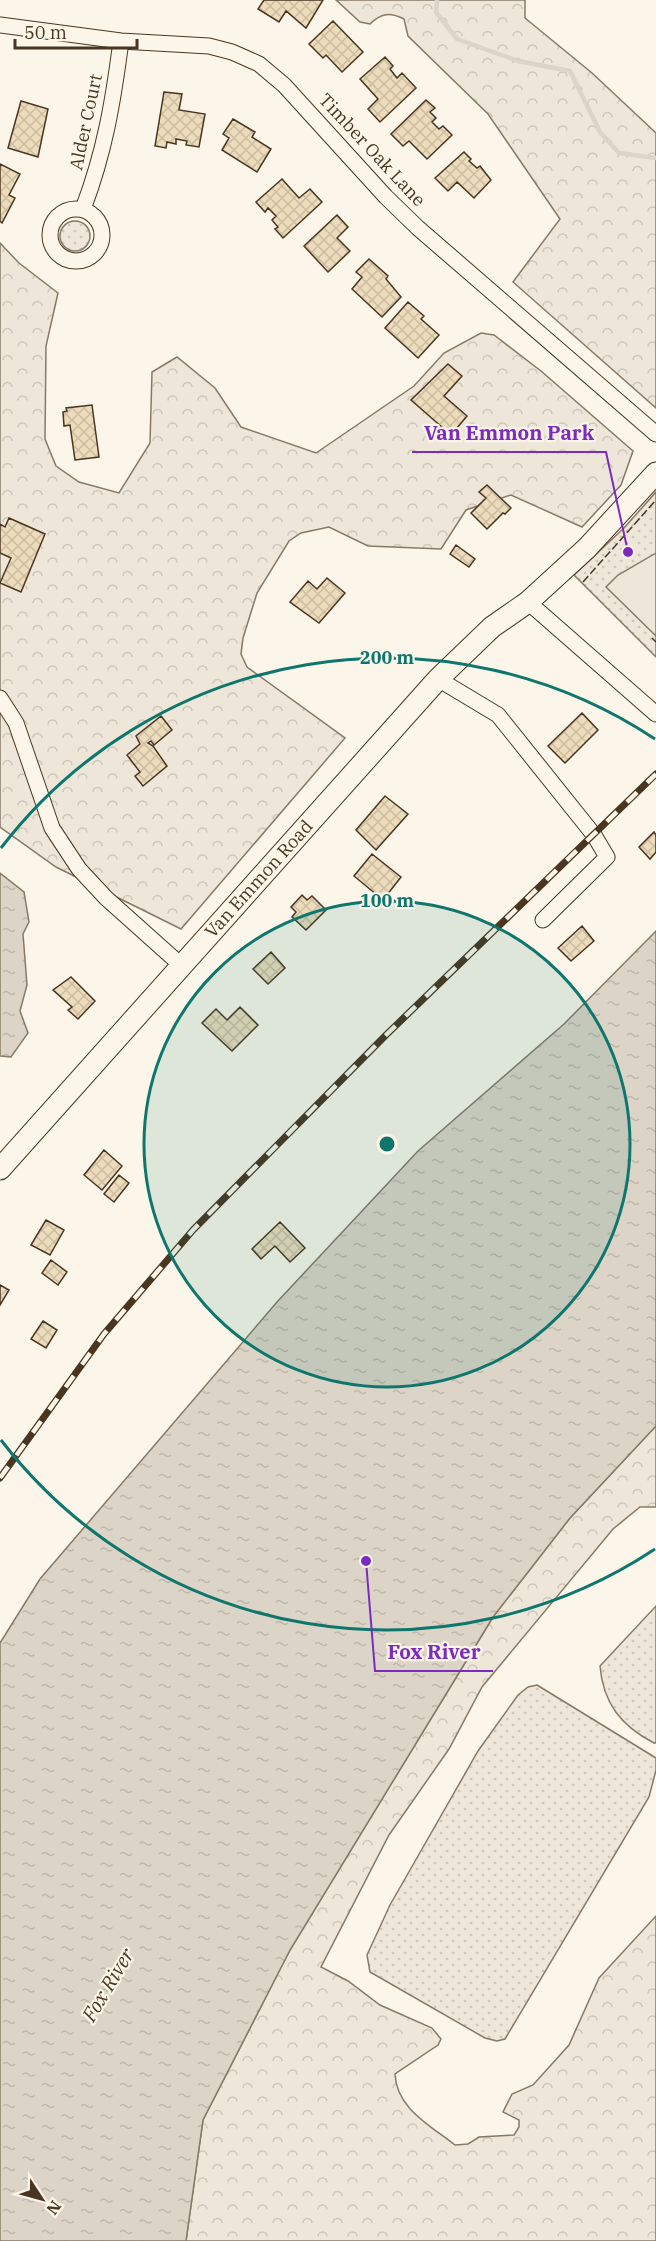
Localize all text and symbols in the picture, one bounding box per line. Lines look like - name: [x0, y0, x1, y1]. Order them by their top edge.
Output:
- scale bar: [15, 12, 136, 50]
- text: 50 m: [24, 21, 67, 44]
- street label: Alder Court: [64, 72, 107, 172]
- street label: Timber Oak Lane: [314, 88, 431, 211]
- callout: Van Emmon Park: [412, 414, 606, 452]
- text: Van Emmon Park: [424, 419, 595, 446]
- text: 200 m: [360, 646, 415, 669]
- street label: Van Emmon Road: [200, 815, 318, 942]
- text: 100 m: [360, 889, 415, 912]
- centre of rings: [377, 1134, 397, 1154]
- callout: Fox River: [375, 1633, 493, 1671]
- text: Fox River: [387, 1638, 481, 1665]
- water label: Fox River: [75, 1942, 141, 2027]
- north arrow: [12, 2169, 72, 2229]
- text: N: [42, 2197, 66, 2219]

